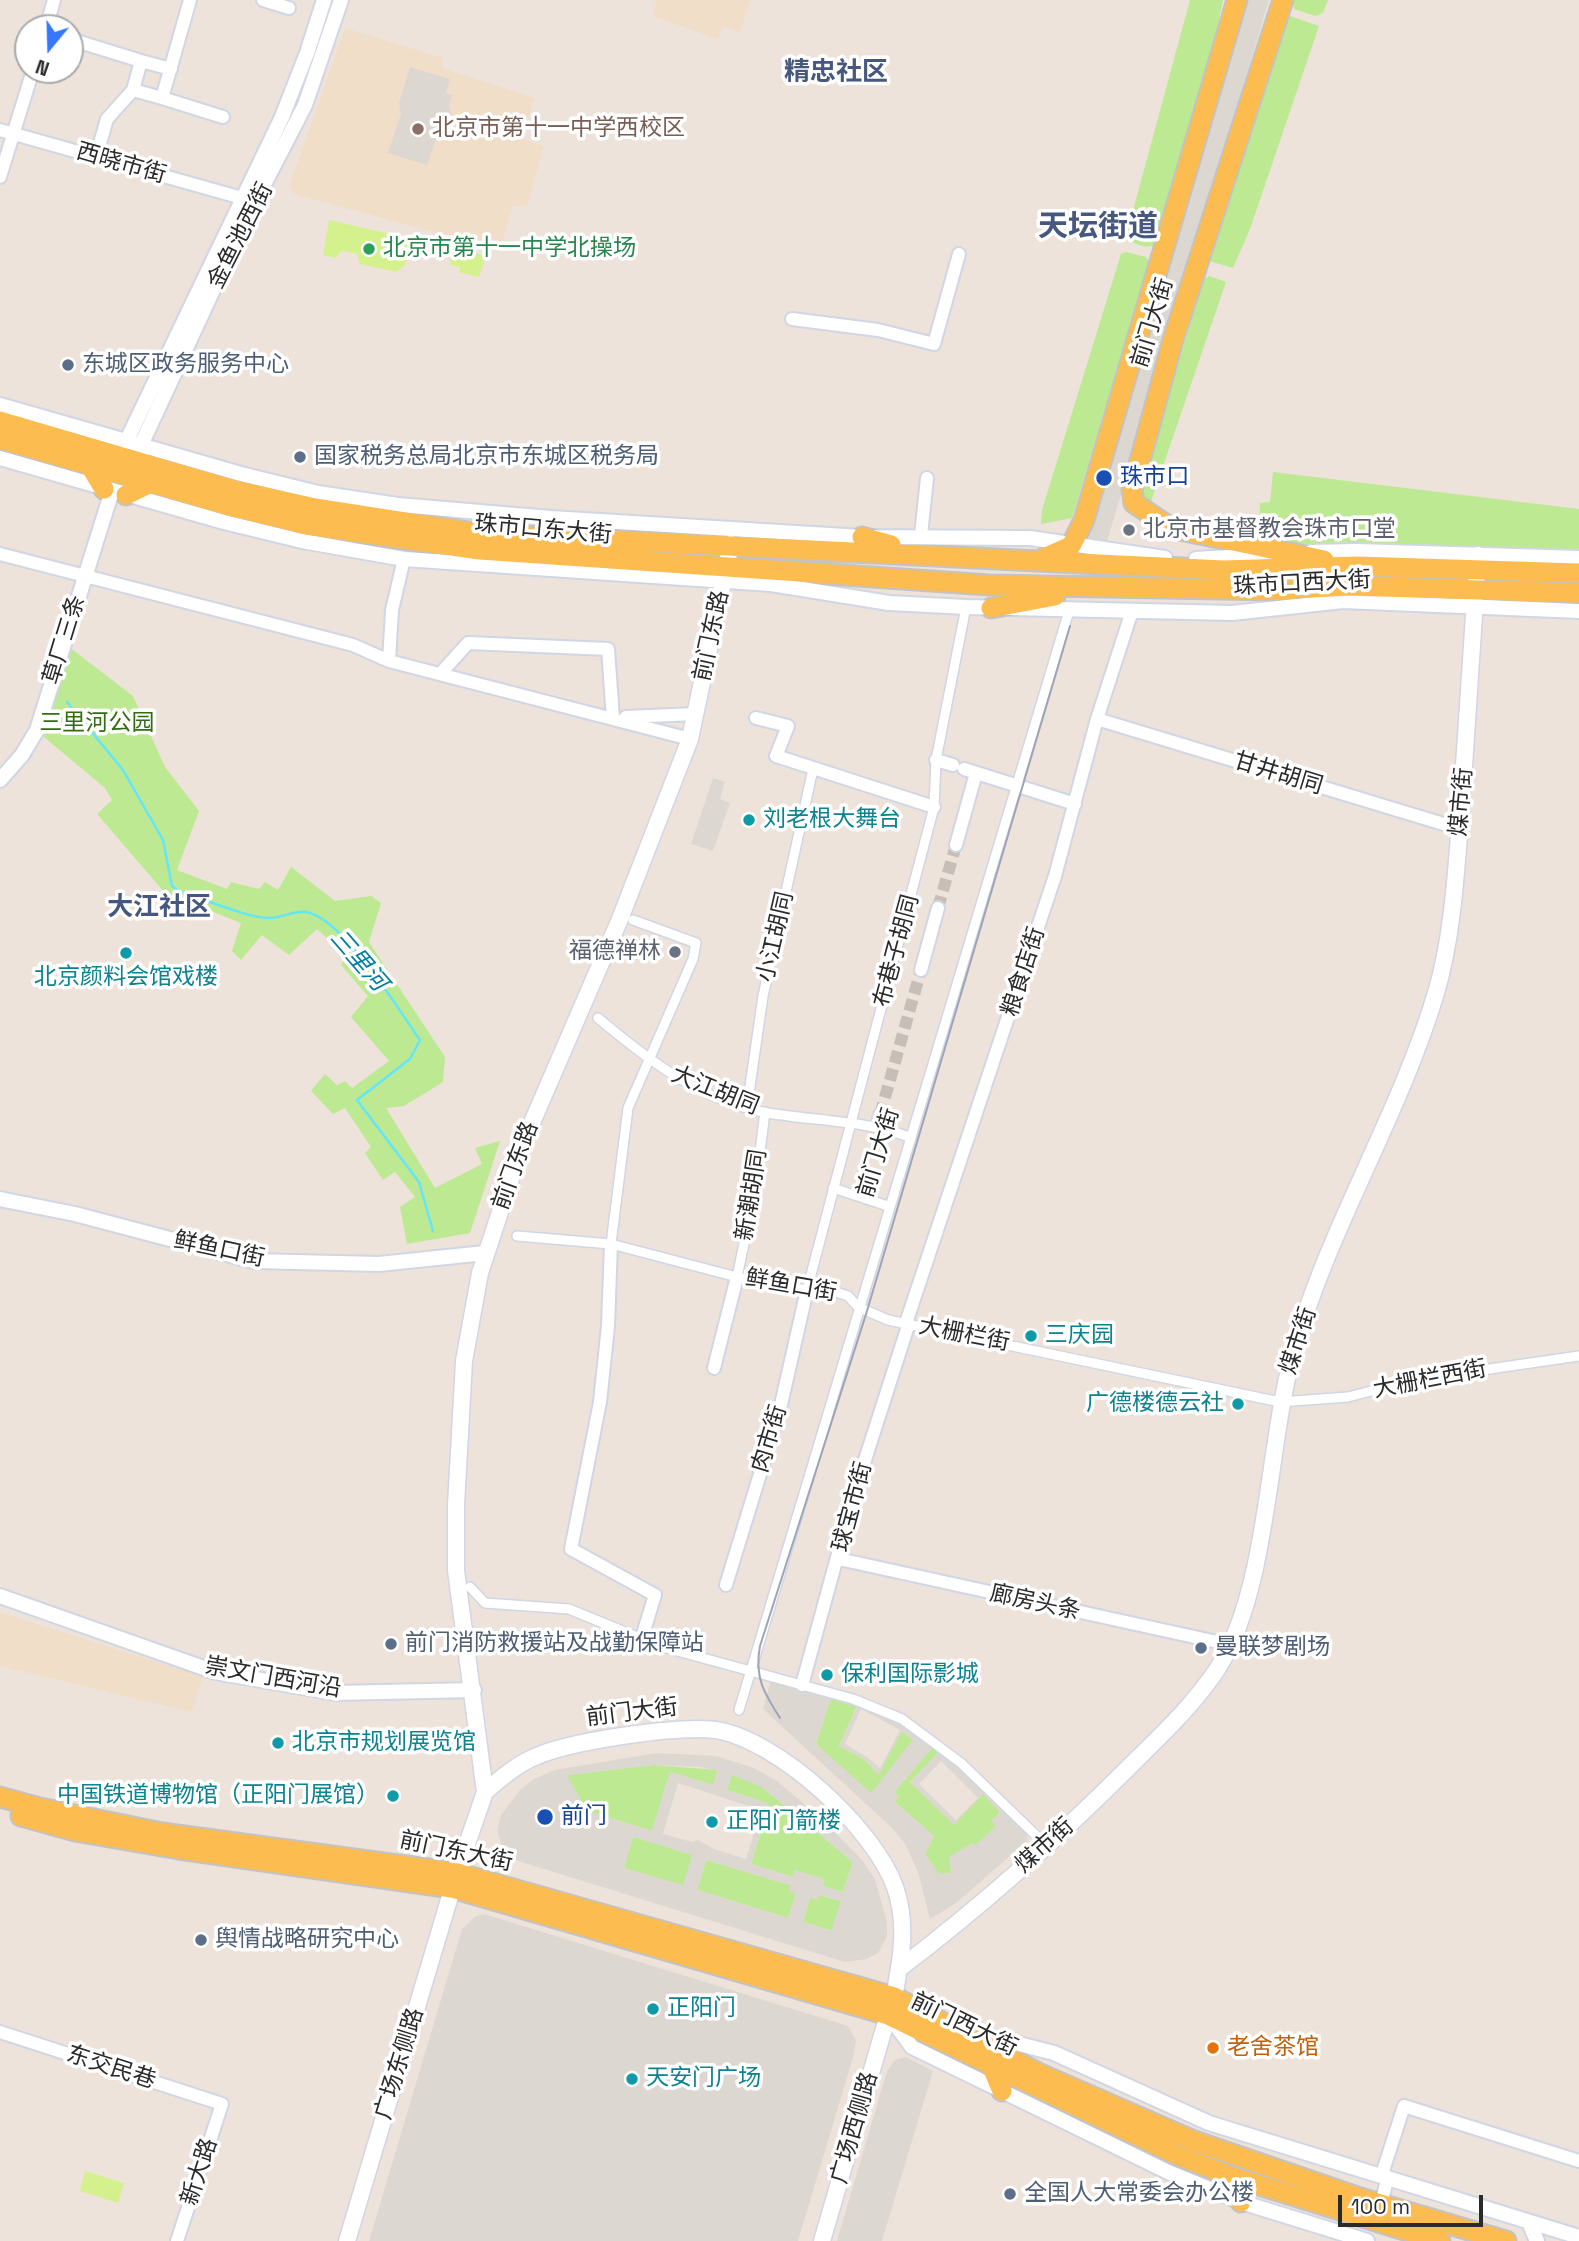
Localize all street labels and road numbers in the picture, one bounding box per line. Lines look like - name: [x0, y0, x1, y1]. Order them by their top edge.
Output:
- street label: 西晓市街: [73, 138, 169, 190]
- street label: 金鱼池西街: [203, 179, 279, 293]
- street label: 前门大街: [1126, 275, 1180, 371]
- street label: 珠市口东大街: [473, 510, 613, 550]
- street label: 珠市口西大街: [1232, 567, 1372, 601]
- street label: 前门东路: [689, 588, 735, 684]
- street label: 草厂三条: [38, 592, 92, 688]
- street label: 甘井胡同: [1230, 747, 1326, 801]
- street label: 煤市街: [1445, 766, 1479, 838]
- street label: 小江胡同: [752, 889, 800, 985]
- street label: 布巷子胡同: [869, 892, 925, 1010]
- street label: 粮食店街: [997, 924, 1051, 1020]
- street label: 大江胡同: [667, 1061, 763, 1121]
- street label: 前门大街: [852, 1105, 906, 1201]
- street label: 前门东路: [487, 1118, 545, 1214]
- street label: 新潮胡同: [731, 1147, 773, 1243]
- street label: 鲜鱼口街: [171, 1227, 267, 1273]
- street label: 鲜鱼口街: [743, 1264, 839, 1308]
- street label: 煤市街: [1275, 1304, 1323, 1378]
- street label: 大栅栏街: [916, 1313, 1012, 1357]
- street label: 大栅栏西街: [1371, 1355, 1489, 1405]
- street label: 肉市街: [747, 1402, 793, 1476]
- street label: 球宝市街: [828, 1459, 878, 1555]
- street label: 廊房头条: [987, 1580, 1083, 1626]
- street label: 崇文门西河沿: [203, 1652, 343, 1704]
- street label: 前门大街: [585, 1694, 679, 1732]
- street label: 煤市街: [1010, 1813, 1080, 1879]
- street label: 前门东大街: [397, 1827, 515, 1877]
- street label: 前门西大街: [906, 1987, 1022, 2063]
- street label: 广场东侧路: [370, 2005, 430, 2123]
- street label: 东交民巷: [63, 2041, 159, 2095]
- street label: 广场西侧路: [826, 2069, 884, 2187]
- street label: 新大路: [176, 2135, 224, 2209]

